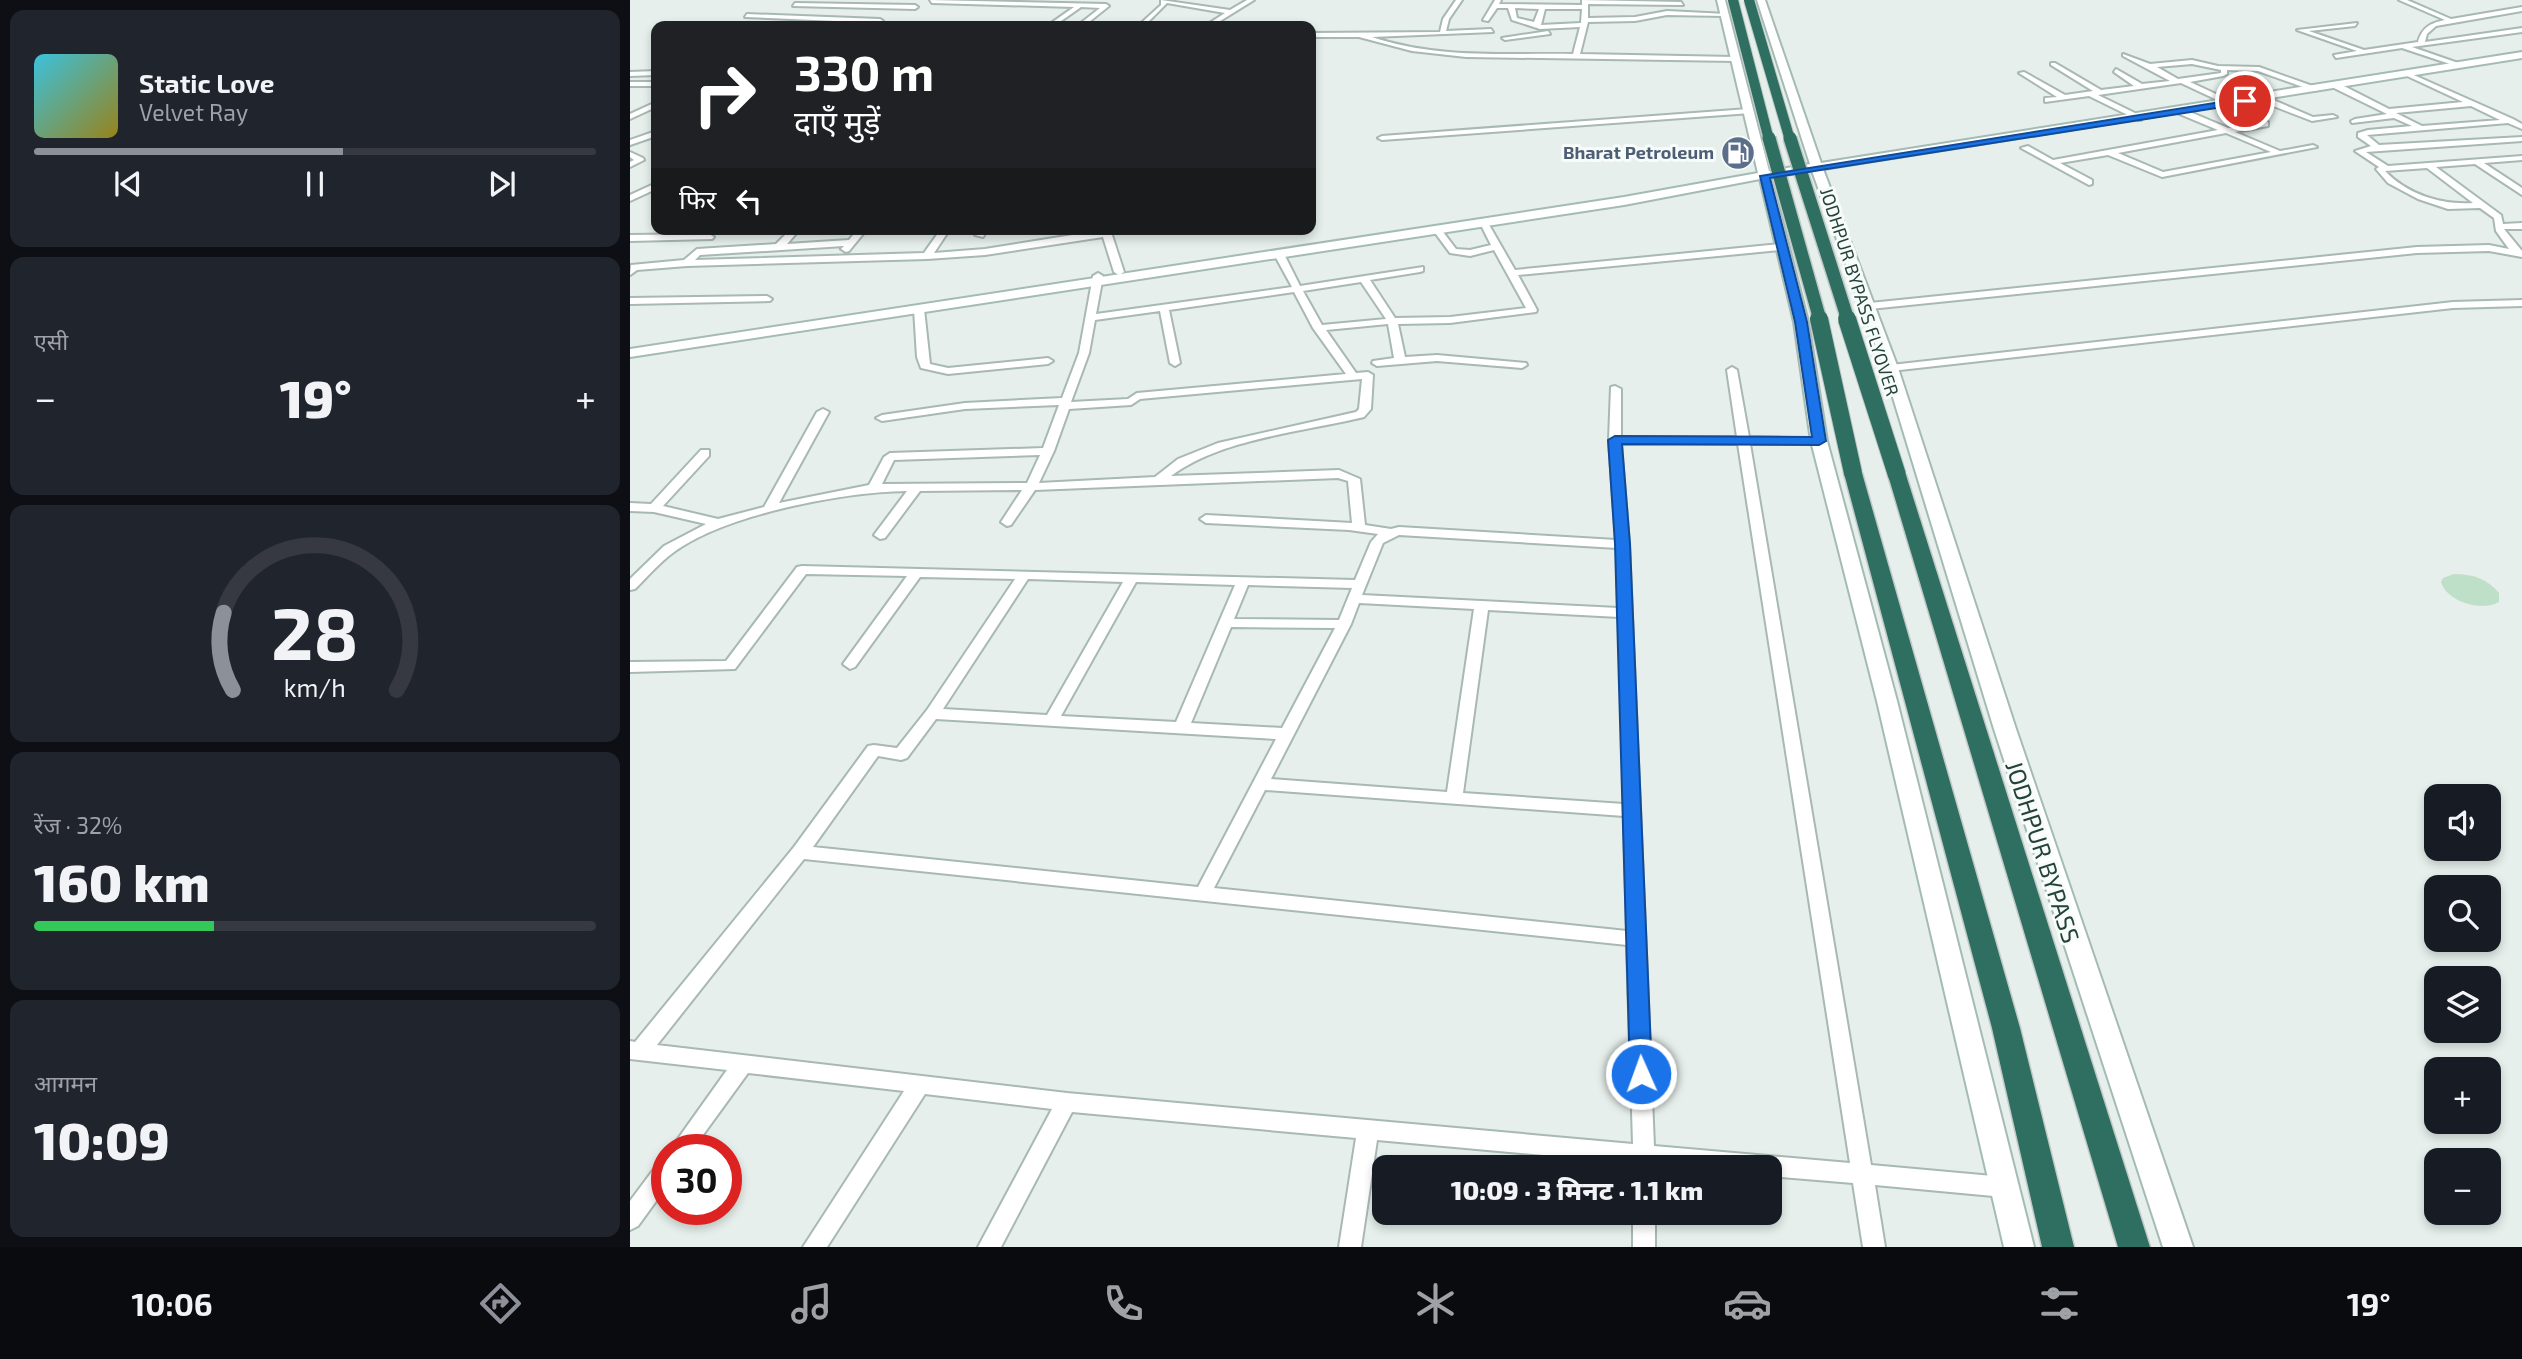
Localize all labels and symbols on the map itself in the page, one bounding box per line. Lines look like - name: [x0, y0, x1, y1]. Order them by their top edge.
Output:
- pin: [2215, 71, 2275, 131]
- fuel station icon: Bharat Petroleum: [1719, 134, 1757, 172]
- place label: Bharat Petroleum: [1563, 141, 1714, 163]
- street label: JODHPUR BYPASS FLYOVER: [1816, 185, 1904, 399]
- street label: JODHPUR BYPASS: [2000, 757, 2087, 946]
- position arrow: [1604, 1037, 1678, 1111]
- speed limit sign: 30: [651, 1134, 742, 1225]

